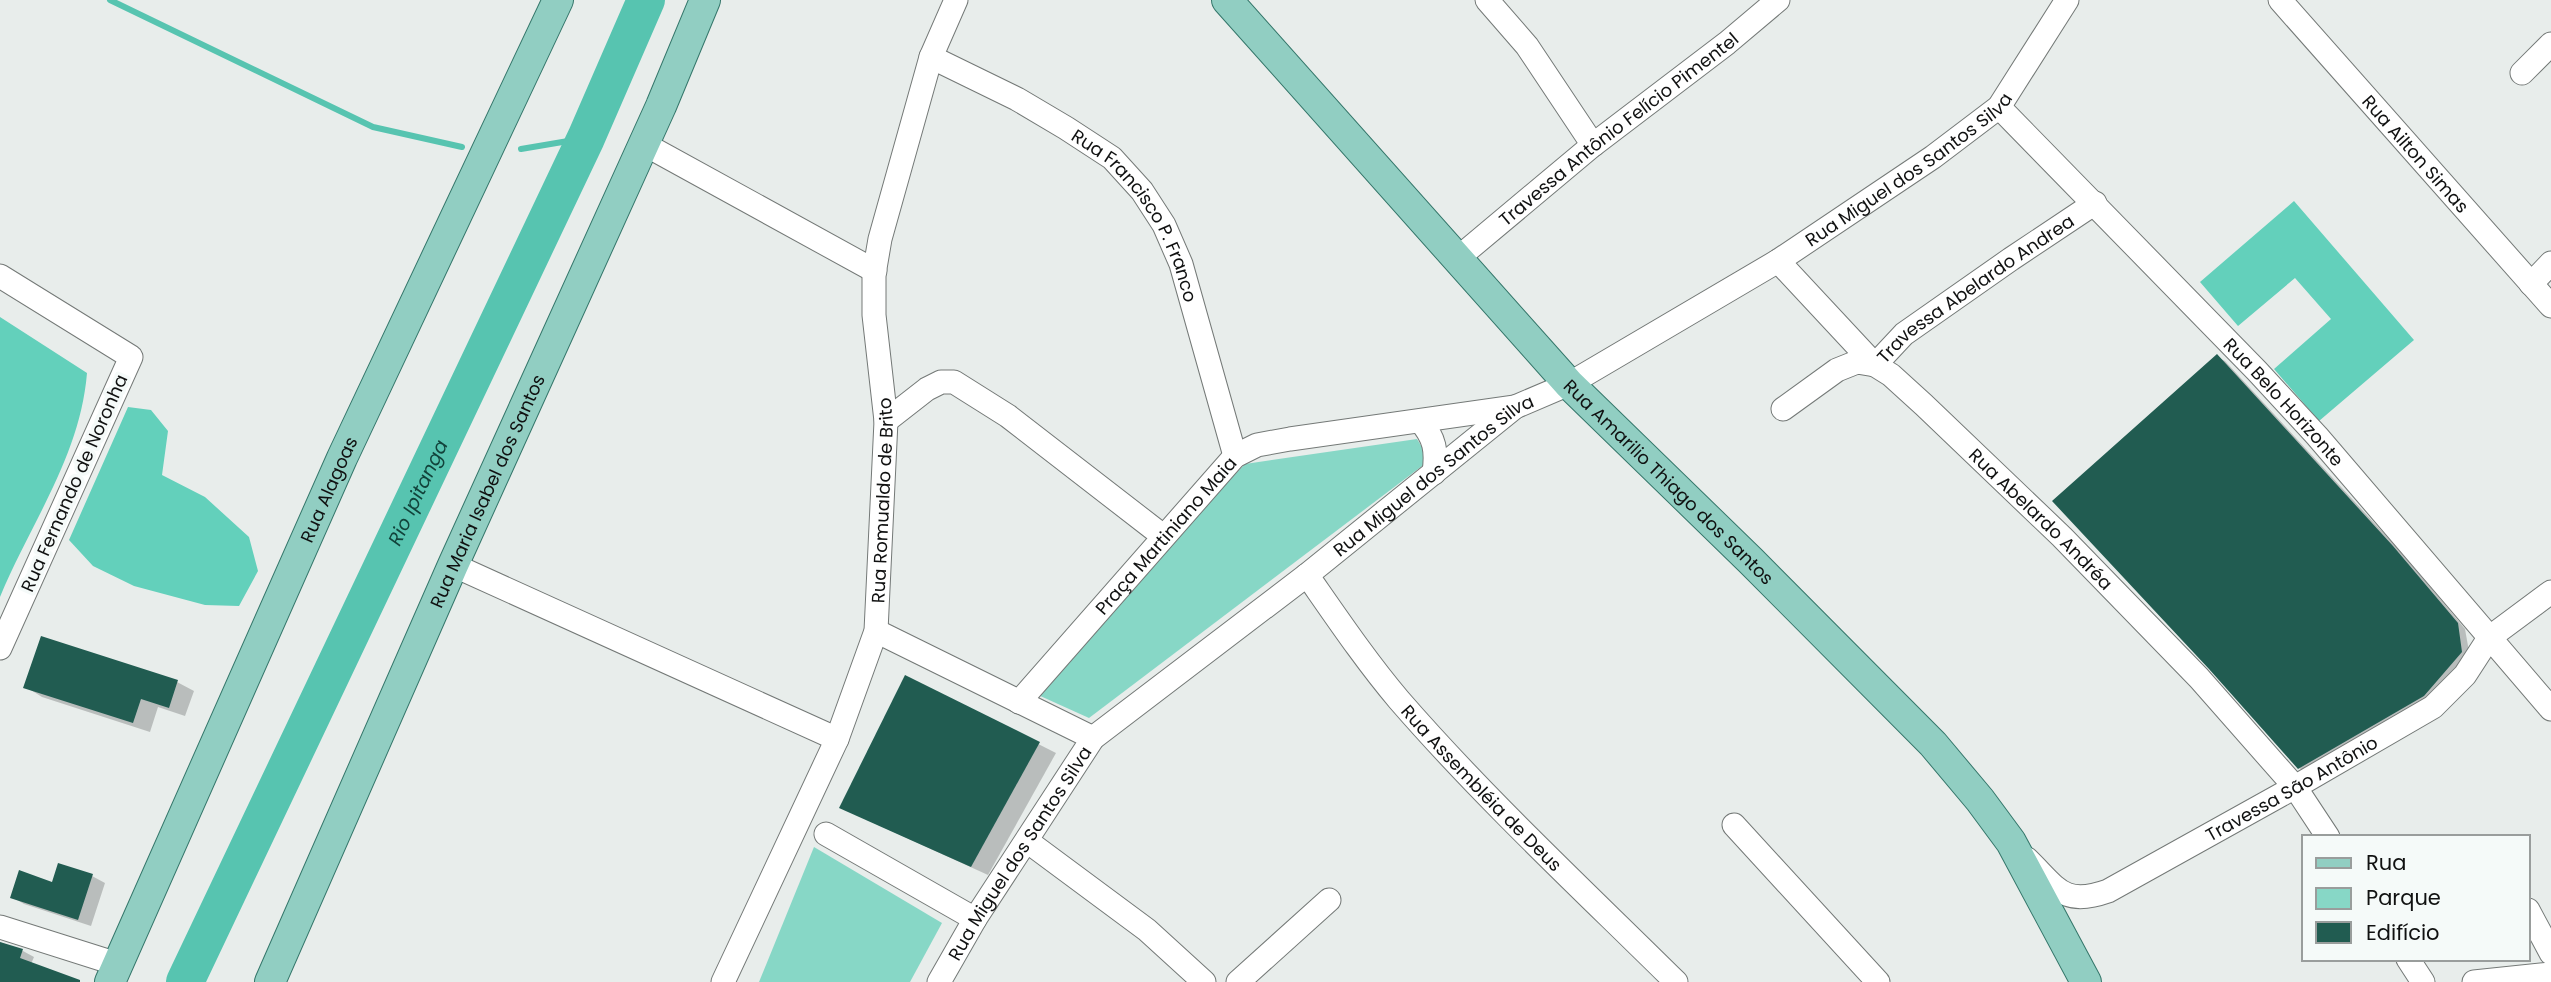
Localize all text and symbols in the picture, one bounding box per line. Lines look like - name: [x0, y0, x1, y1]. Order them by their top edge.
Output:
- street label: Travessa Antônio Felício Pimentel: [1493, 26, 1743, 231]
- street label: Rua Miguel dos Santos Silva: [1800, 87, 2018, 252]
- street label: Rua Ailton Simas: [2357, 89, 2475, 218]
- street label: Rua Francisco P. Franco: [1067, 123, 1204, 305]
- street label: Travessa Abelardo Andrea: [1871, 208, 2079, 368]
- street label: Rua Belo Horizonte: [2218, 332, 2350, 471]
- street label: Rua Fernando de Noronha: [15, 370, 133, 596]
- street label: Rua Maria Isabel dos Santos: [423, 370, 550, 611]
- street label: Rua Amarilio Thiago dos Santos: [1558, 373, 1780, 590]
- street label: Rua Miguel dos Santos Silva: [1328, 388, 1537, 562]
- street label: Rua Romualdo de Brito: [865, 396, 899, 604]
- street label: Rua Alagoas: [294, 432, 363, 546]
- water label: Rio Ipitanga: [381, 435, 454, 550]
- street label: Rua Abelardo Andréa: [1964, 442, 2119, 595]
- street label: Praça Martiniano Maia: [1089, 451, 1242, 620]
- street label: Rua Assembléia de Deus: [1396, 699, 1568, 877]
- street label: Travessa São Antônio: [2201, 729, 2382, 847]
- street label: Rua Miguel dos Santos Silva: [942, 741, 1097, 965]
- legend: [2302, 835, 2530, 961]
- text: Rua: [2366, 848, 2406, 877]
- text: Parque: [2366, 883, 2441, 912]
- text: Edifício: [2366, 918, 2440, 947]

